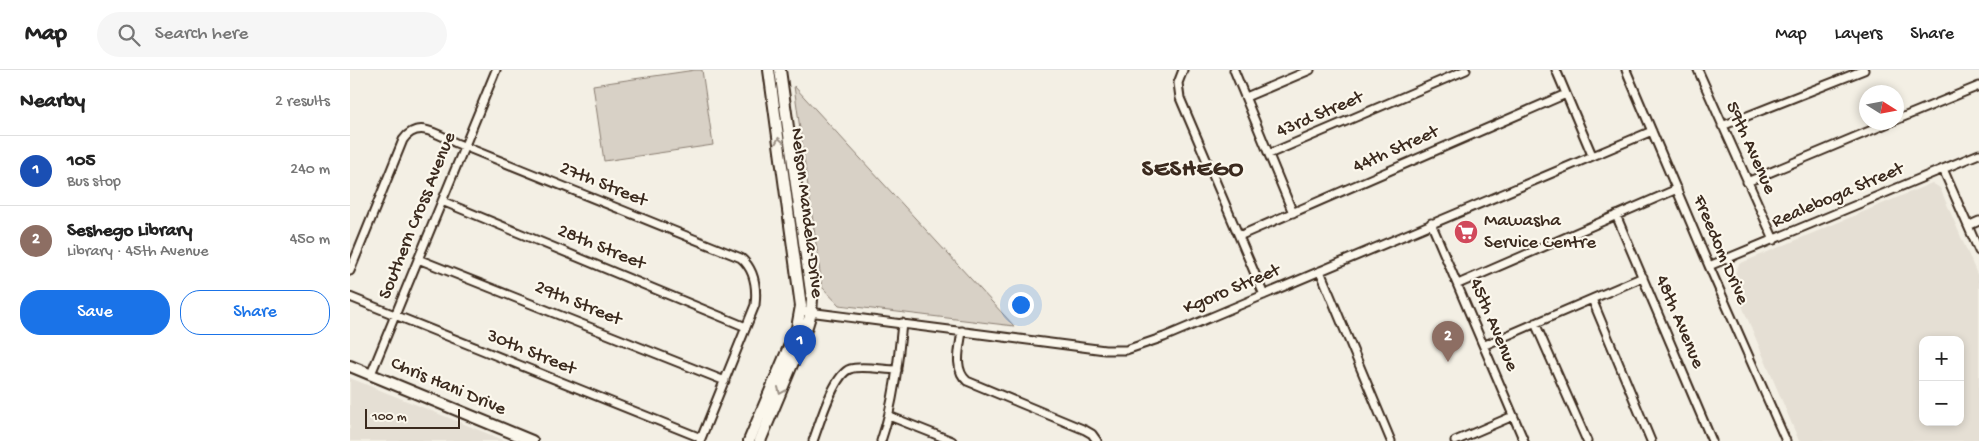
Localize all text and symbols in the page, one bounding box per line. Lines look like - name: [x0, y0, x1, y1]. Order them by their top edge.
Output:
- search box: [97, 12, 447, 57]
- text: Map: [25, 20, 67, 49]
- icon: search: [115, 21, 143, 49]
- text: Search here: [155, 23, 248, 46]
- text: Map: [1775, 24, 1807, 45]
- text: Layers: [1835, 24, 1882, 45]
- text: Share: [1910, 24, 1954, 45]
- north arrow: [1859, 85, 1904, 130]
- street label: 43rd Street: [1273, 86, 1369, 144]
- text: Nearby: [20, 90, 85, 115]
- text: 2 results: [275, 93, 330, 112]
- street label: 59th Avenue: [1719, 98, 1781, 198]
- street label: 44th Street: [1350, 120, 1444, 179]
- street label: Nelson Mandela Drive: [784, 127, 828, 300]
- street label: Southern Cross Avenue: [374, 129, 462, 303]
- one-way arrow: [774, 137, 785, 145]
- text: 105: [67, 150, 95, 173]
- district label: SESHEGO: [1142, 156, 1244, 185]
- street label: 27th Street: [556, 157, 652, 214]
- street label: Realeboga Street: [1769, 157, 1909, 234]
- text: 1: [33, 161, 39, 180]
- text: 240 m: [290, 161, 330, 180]
- text: Bus stop: [67, 173, 121, 192]
- street label: Freedom Drive: [1686, 191, 1753, 308]
- place label: Mawasha Service Centre: [1484, 210, 1596, 255]
- supermarket icon: Mawasha Service Centre: [1453, 219, 1479, 245]
- text: Seshego Library: [67, 220, 192, 243]
- street label: 28th Street: [554, 220, 650, 277]
- text: 2: [32, 231, 40, 250]
- text: 450 m: [290, 231, 330, 250]
- text: Library · 45th Avenue: [67, 243, 208, 262]
- street label: Kgoro Street: [1180, 258, 1286, 321]
- street label: 48th Avenue: [1649, 272, 1709, 372]
- street label: 45th Avenue: [1463, 275, 1523, 375]
- street label: 29th Street: [531, 276, 627, 333]
- button: Save: [20, 290, 170, 335]
- button: Share: [180, 290, 330, 335]
- your location: [1008, 292, 1034, 318]
- pin: 2: [1432, 321, 1464, 362]
- street label: 30th Street: [482, 324, 581, 382]
- pin: 1: [784, 325, 816, 366]
- map controls: [1919, 336, 1964, 426]
- button: +: [1919, 336, 1964, 381]
- street label: Chris Hani Drive: [387, 352, 509, 422]
- button: −: [1919, 381, 1964, 426]
- one-way arrow: [777, 386, 787, 395]
- scale bar: [365, 406, 460, 429]
- text: 100 m: [372, 409, 407, 426]

